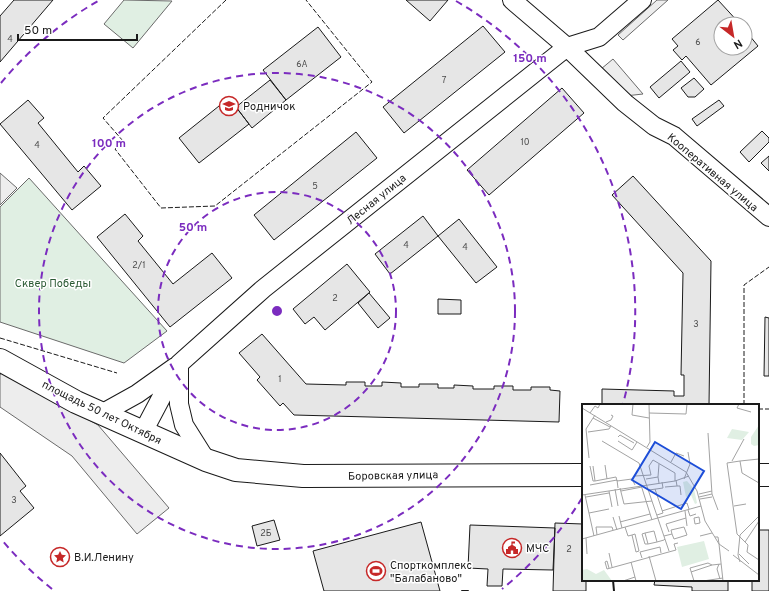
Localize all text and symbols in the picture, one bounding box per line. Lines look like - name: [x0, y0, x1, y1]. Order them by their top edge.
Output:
- scale bar: [18, 16, 137, 42]
- north arrow: [713, 16, 753, 56]
- text: 50 m: [24, 23, 52, 39]
- house number: 4: [7, 34, 13, 45]
- text: N: [731, 36, 745, 52]
- house number: 6: [695, 37, 701, 48]
- text: 150 m: [513, 51, 547, 67]
- house number: 6А: [296, 59, 308, 70]
- house number: 7: [442, 75, 447, 86]
- school or university icon: Родничок: [218, 95, 240, 117]
- place label: Родничок: [243, 100, 295, 114]
- street label: Кооперативная улица: [664, 131, 761, 215]
- text: 100 m: [92, 136, 126, 152]
- house number: 10: [520, 137, 530, 148]
- house number: 4: [34, 140, 40, 151]
- street label: Лесная улица: [344, 171, 410, 228]
- house number: 5: [312, 181, 318, 192]
- text: 50 m: [179, 220, 207, 236]
- house number: 4: [403, 240, 409, 251]
- house number: 4: [462, 242, 468, 253]
- house number: 2/1: [132, 260, 146, 271]
- park label: Сквер Победы: [15, 277, 91, 291]
- house number: 2: [332, 293, 338, 304]
- centre of rings: [270, 304, 284, 318]
- house number: 3: [693, 319, 699, 330]
- house number: 1: [278, 374, 282, 385]
- street label: площадь 50 лет Октября: [39, 378, 164, 448]
- inset map: [582, 404, 759, 581]
- street label: Боровская улица: [348, 468, 438, 484]
- house number: 3: [11, 495, 17, 506]
- house number: 2Б: [260, 528, 272, 539]
- public building icon: МЧС: [501, 537, 523, 559]
- place label: МЧС: [526, 542, 549, 556]
- house number: 2: [566, 544, 572, 555]
- place icon: В.И.Ленину: [49, 546, 71, 568]
- place label: В.И.Ленину: [74, 551, 134, 565]
- place label: Спорткомплекс "Балабаново": [390, 559, 472, 586]
- sports icon: Спорткомплекс "Балабаново": [365, 560, 387, 582]

